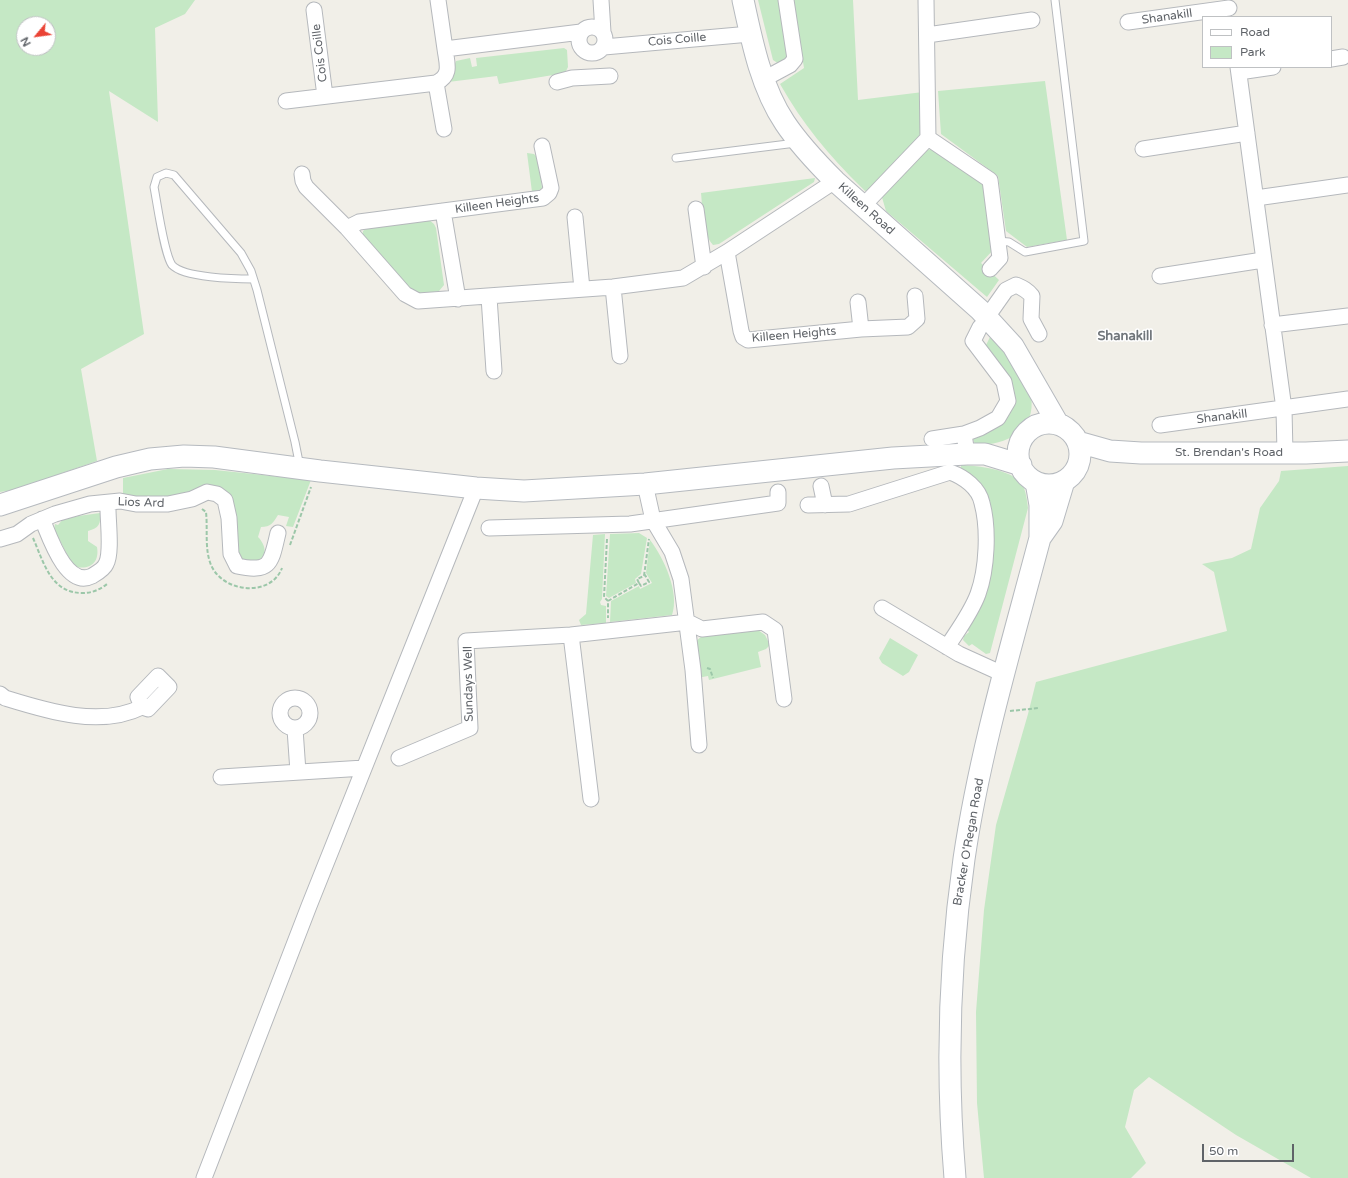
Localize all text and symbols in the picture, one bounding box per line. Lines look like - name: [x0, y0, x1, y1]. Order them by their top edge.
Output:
- street label: Shanakill: [1141, 6, 1193, 28]
- north arrow: [16, 16, 56, 56]
- legend: [1202, 16, 1332, 68]
- street label: Cois Coille: [309, 23, 331, 83]
- text: Road: [1240, 25, 1270, 39]
- street label: Cois Coille: [647, 30, 707, 50]
- text: N: [18, 35, 34, 49]
- text: Park: [1240, 45, 1266, 59]
- street label: Killeen Road: [835, 180, 897, 238]
- street label: Killeen Heights: [454, 191, 540, 217]
- street label: Killeen Heights: [751, 324, 837, 346]
- district label: Shanakill: [1097, 329, 1153, 345]
- street label: Shanakill: [1196, 407, 1248, 427]
- street label: St. Brendan's Road: [1175, 446, 1283, 460]
- street label: Lios Ard: [117, 495, 165, 511]
- street label: Sundays Well: [461, 646, 477, 722]
- street label: Bracker O'Regan Road: [951, 777, 987, 907]
- scale bar: [1204, 1136, 1296, 1162]
- text: 50 m: [1209, 1144, 1238, 1158]

